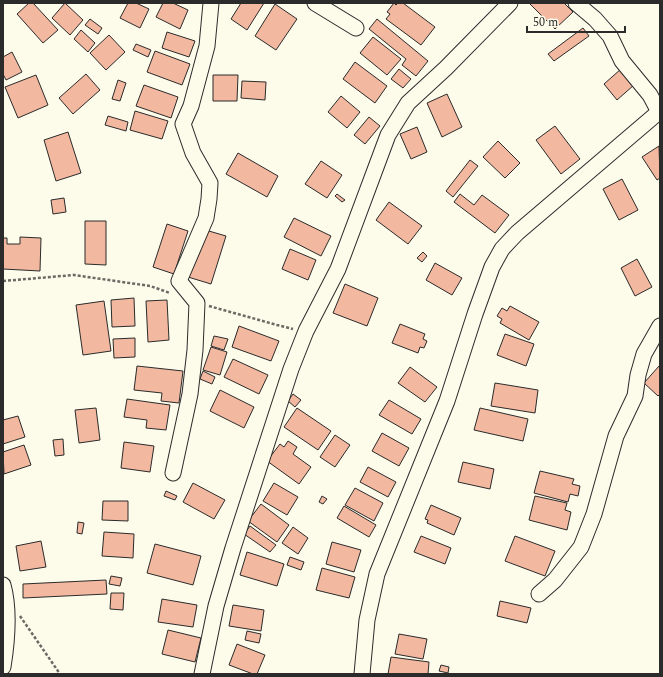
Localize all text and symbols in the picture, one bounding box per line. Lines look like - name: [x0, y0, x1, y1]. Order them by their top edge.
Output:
- scale bar: [527, 8, 625, 34]
- text: 50 m: [533, 13, 558, 32]

